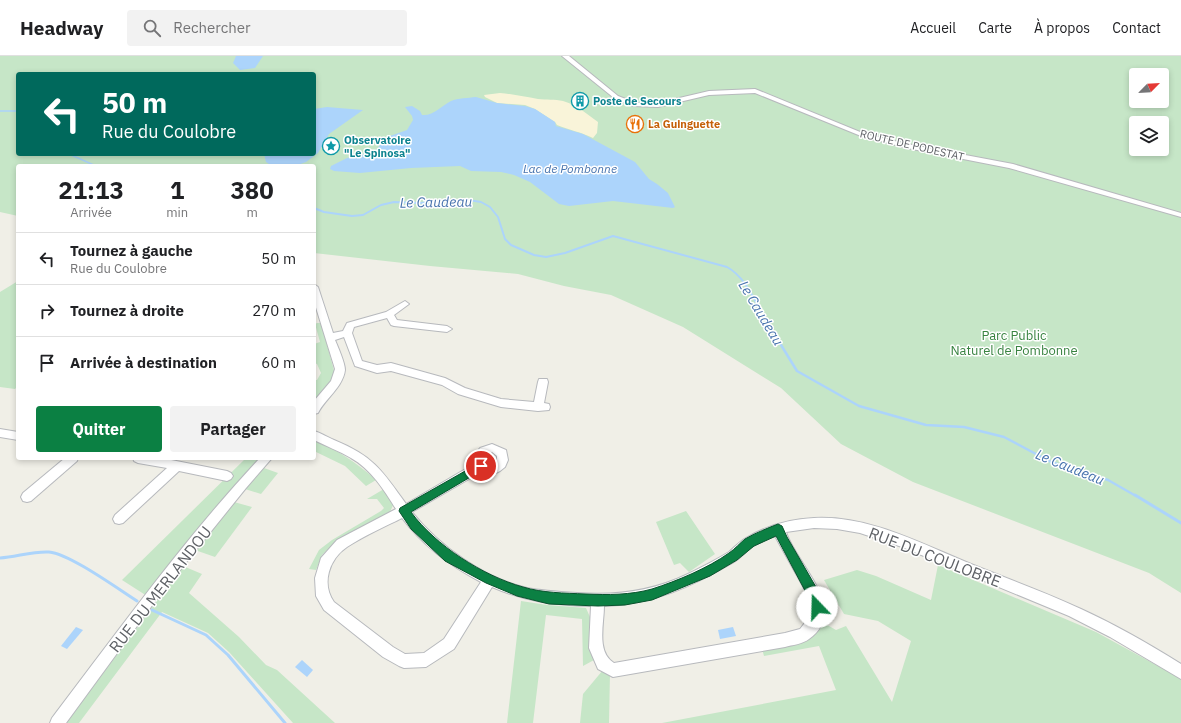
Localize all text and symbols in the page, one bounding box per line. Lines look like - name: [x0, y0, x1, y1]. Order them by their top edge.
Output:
- search box: [127, 10, 407, 46]
- text: Headway: [20, 16, 103, 40]
- icon: search: [141, 17, 163, 39]
- text: Rechercher: [173, 18, 250, 37]
- text: Accueil: [910, 19, 956, 37]
- text: Carte: [978, 19, 1012, 37]
- text: À propos: [1034, 19, 1090, 37]
- text: Contact: [1112, 19, 1161, 37]
- north arrow: [1129, 68, 1169, 108]
- map controls: [1129, 68, 1169, 156]
- text: 50 m: [102, 84, 167, 121]
- icon: left: [36, 88, 88, 140]
- building icon: Poste de Secours: [570, 91, 590, 111]
- place label: Poste de Secours: [593, 94, 682, 108]
- restaurant icon: La Guinguette: [625, 114, 645, 134]
- button: layers: [1129, 116, 1169, 156]
- place label: La Guinguette: [648, 117, 720, 131]
- text: Rue du Coulobre: [102, 120, 236, 143]
- street label: ROUTE DE PODESTAT: [859, 126, 966, 164]
- place label: Observatoire "Le Spinosa": [344, 133, 411, 160]
- place icon: Observatoire "Le Spinosa": [321, 136, 341, 156]
- water label: Lac de Pombonne: [523, 161, 617, 176]
- text: 21:13: [58, 174, 124, 206]
- text: 1: [170, 174, 184, 206]
- text: 380: [230, 174, 274, 206]
- water label: Le Caudeau: [399, 192, 473, 212]
- text: Arrivée: [70, 204, 112, 221]
- text: min: [166, 204, 188, 221]
- text: m: [246, 204, 258, 221]
- text: Tournez à gauche: [70, 241, 193, 260]
- icon: left: [36, 248, 58, 270]
- text: 50 m: [261, 249, 296, 268]
- text: Rue du Coulobre: [70, 260, 167, 277]
- water label: Le Caudeau: [735, 277, 787, 349]
- icon: right: [36, 300, 58, 322]
- text: Tournez à droite: [70, 301, 184, 320]
- text: 270 m: [252, 301, 296, 320]
- park label: Parc Public Naturel de Pombonne: [950, 327, 1078, 359]
- icon: arrive: [36, 352, 58, 374]
- text: Arrivée à destination: [70, 353, 217, 372]
- text: 60 m: [261, 353, 296, 372]
- button: Quitter: [36, 406, 162, 452]
- button: Partager: [170, 406, 296, 452]
- water label: Le Caudeau: [1033, 445, 1107, 489]
- pin: [464, 449, 498, 483]
- icon: arrive: [470, 455, 492, 477]
- street label: RUE DU MERLANDOU: [104, 522, 216, 656]
- street label: RUE DU COULOBRE: [866, 523, 1004, 591]
- position arrow: [796, 586, 838, 628]

